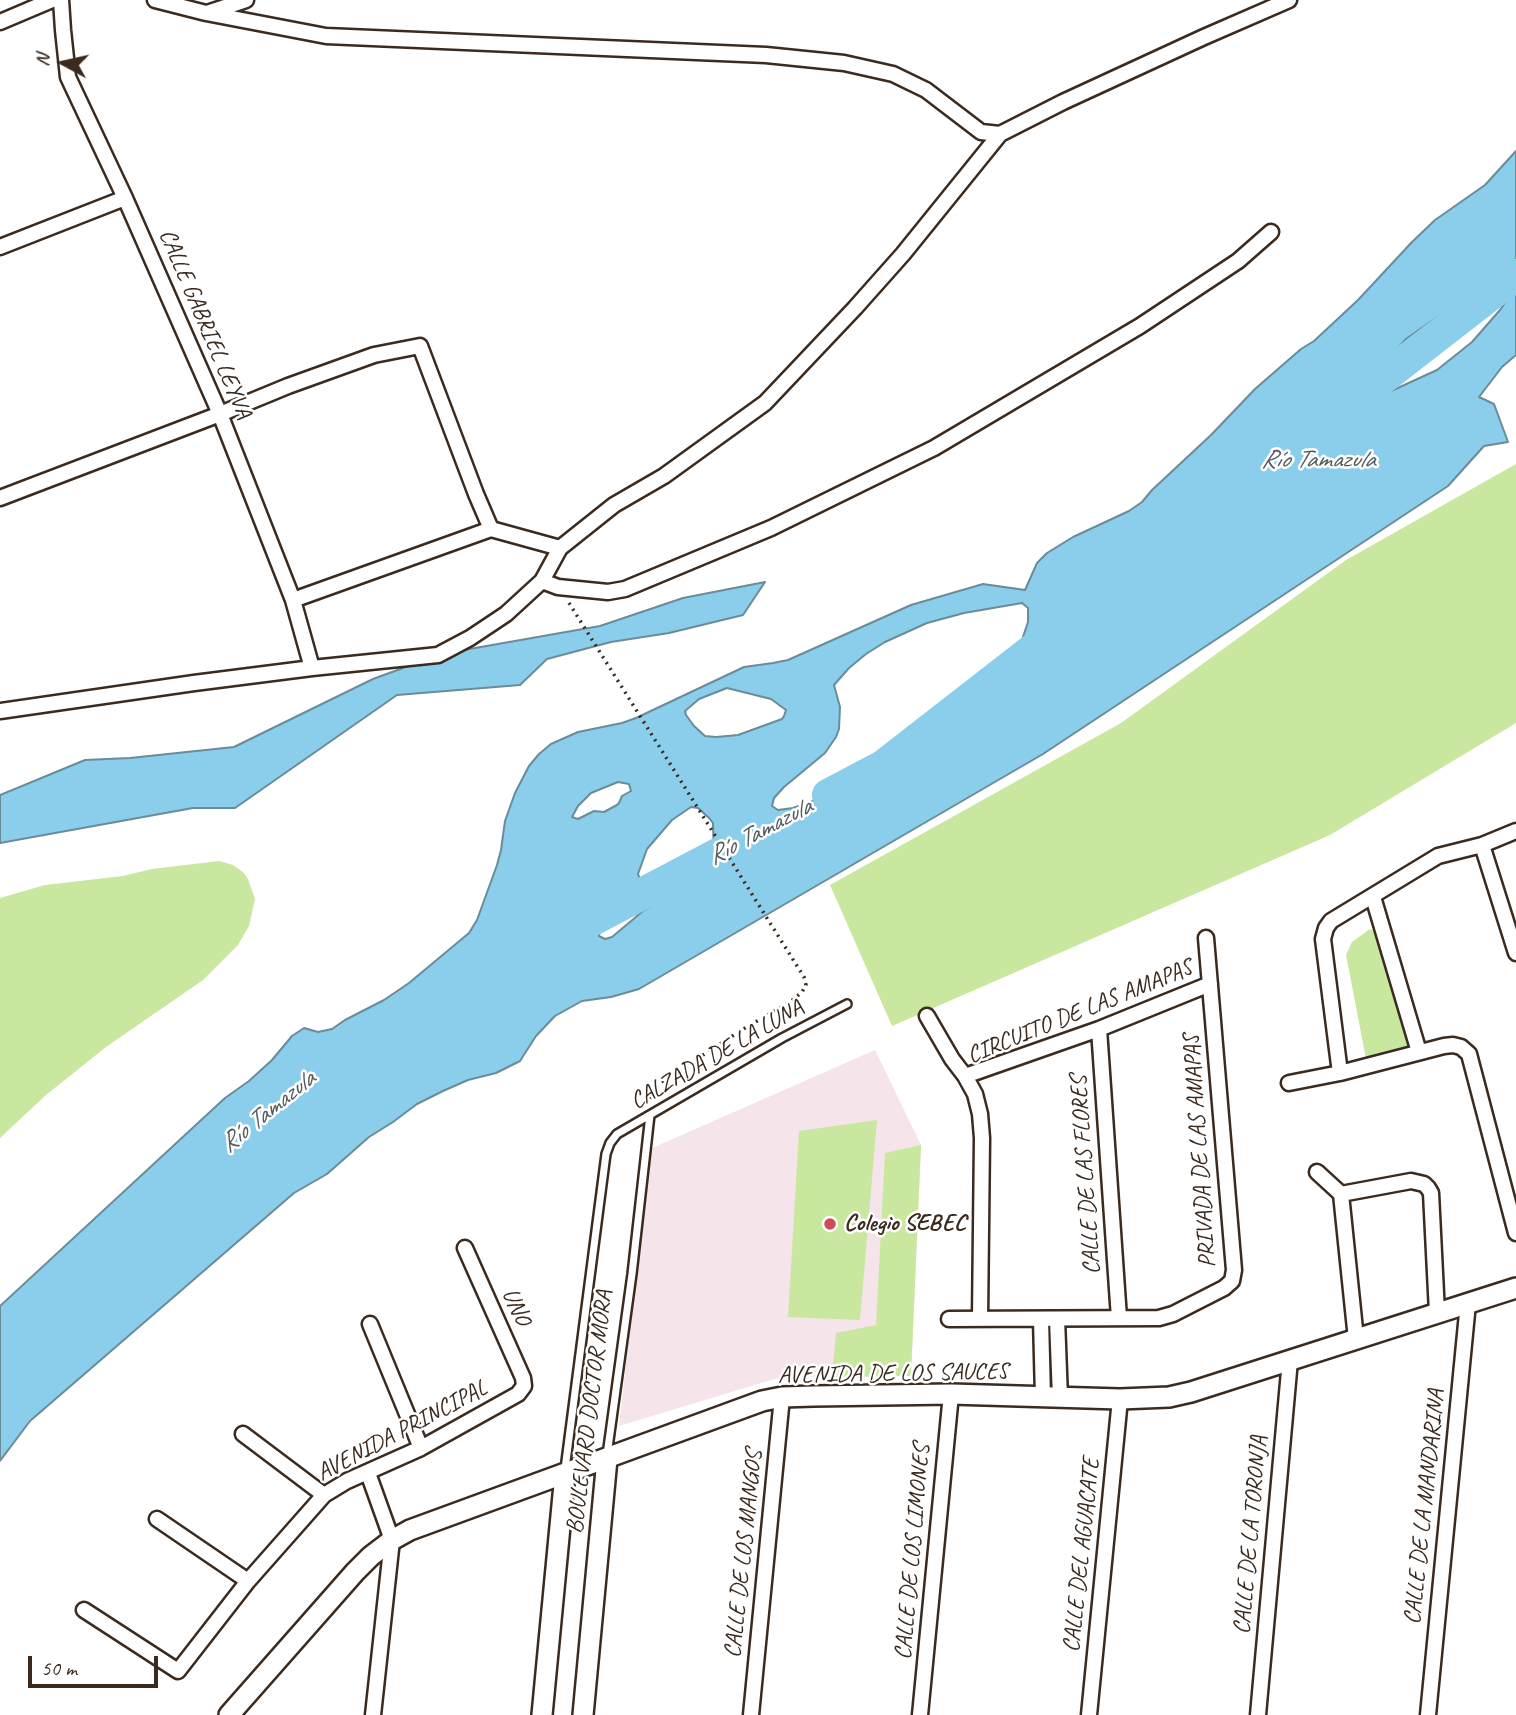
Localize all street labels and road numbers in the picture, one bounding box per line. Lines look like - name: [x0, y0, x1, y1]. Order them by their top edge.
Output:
- street label: CALLE GABRIEL LEYVA: [152, 225, 258, 423]
- street label: CIRCUITO DE LAS AMAPAS: [963, 954, 1197, 1070]
- street label: CALZADA DE LA LUNA: [625, 994, 809, 1116]
- street label: PRIVADA DE LAS AMAPAS: [1177, 1033, 1223, 1269]
- street label: CALLE DE LAS FLORES: [1065, 1075, 1107, 1275]
- street label: UNO: [495, 1284, 537, 1330]
- street label: BOULEVARD DOCTOR MORA: [561, 1289, 619, 1535]
- street label: AVENIDA DE LOS SAUCES: [778, 1358, 1008, 1390]
- street label: AVENIDA PRINCIPAL: [312, 1374, 492, 1488]
- street label: CALLE DE LA MANDARINA: [1398, 1388, 1452, 1626]
- street label: CALLE DE LA TORONJA: [1228, 1434, 1274, 1636]
- street label: CALLE DE LOS LIMONES: [889, 1443, 937, 1661]
- street label: CALLE DE LOS MANGOS: [719, 1449, 769, 1659]
- street label: CALLE DEL AGUACATE: [1057, 1456, 1107, 1654]

